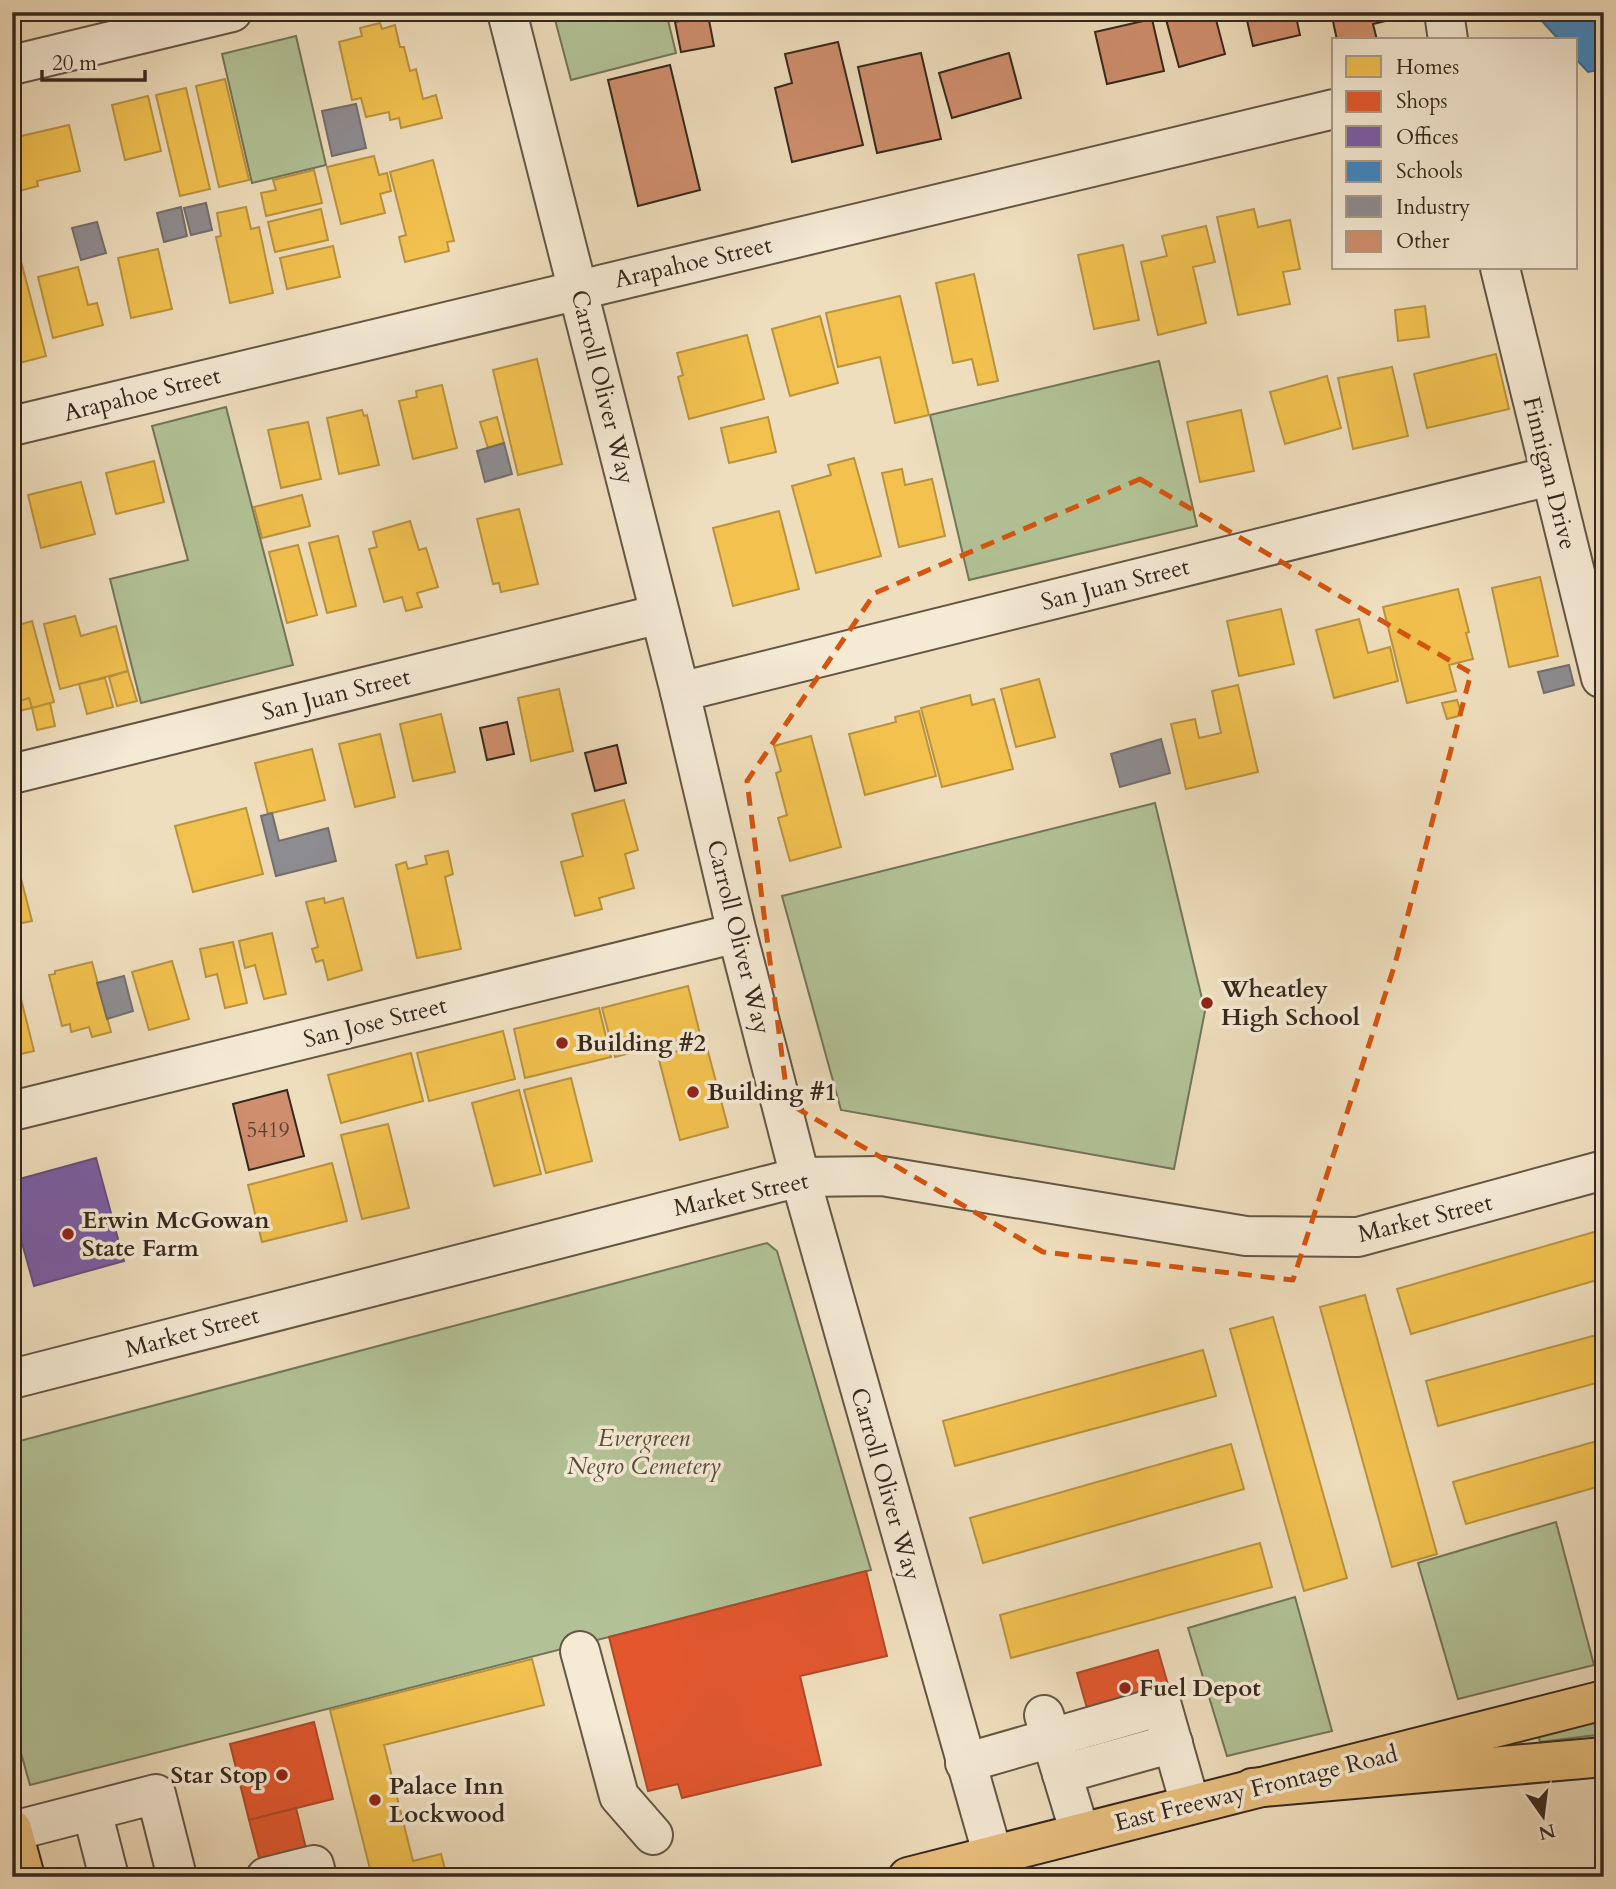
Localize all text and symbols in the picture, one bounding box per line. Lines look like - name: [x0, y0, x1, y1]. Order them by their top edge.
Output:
- scale bar: [42, 38, 145, 82]
- legend: [1332, 38, 1578, 270]
- text: 20 m: [52, 49, 97, 78]
- text: Homes: [1396, 53, 1459, 82]
- text: Shops: [1396, 87, 1448, 116]
- text: Offices: [1396, 123, 1458, 152]
- text: Schools: [1396, 157, 1463, 186]
- text: Industry: [1396, 193, 1470, 222]
- text: Other: [1396, 227, 1450, 256]
- street label: Arapahoe Street: [611, 228, 775, 297]
- street label: Carroll Oliver Way: [562, 286, 643, 488]
- street label: Arapahoe Street: [60, 359, 224, 430]
- street label: Finnigan Drive: [1515, 393, 1584, 553]
- street label: San Juan Street: [1037, 550, 1193, 619]
- street label: San Juan Street: [258, 660, 414, 729]
- street label: Carroll Oliver Way: [698, 836, 779, 1038]
- place label: Wheatley High School: [1220, 973, 1360, 1034]
- street label: San Jose Street: [300, 989, 451, 1056]
- marker: Wheatley High School: [1199, 995, 1215, 1011]
- place label: Building #2: [576, 1027, 706, 1060]
- marker: Building #2: [554, 1035, 570, 1051]
- place label: Building #1: [707, 1076, 837, 1109]
- marker: Building #1: [685, 1084, 701, 1100]
- house number: 5419: [246, 1116, 290, 1145]
- street label: Market Street: [671, 1164, 812, 1225]
- street label: Market Street: [1355, 1186, 1496, 1251]
- place label: Erwin McGowan State Farm: [82, 1204, 270, 1265]
- marker: Erwin McGowan State Farm: [60, 1226, 76, 1242]
- street label: Market Street: [122, 1299, 263, 1366]
- street label: Carroll Oliver Way: [842, 1384, 929, 1585]
- park label: Evergreen Negro Cemetery: [567, 1422, 721, 1483]
- place label: Fuel Depot: [1139, 1672, 1261, 1705]
- marker: Fuel Depot: [1117, 1680, 1133, 1696]
- street label: East Freeway Frontage Road: [1111, 1737, 1401, 1840]
- place label: Star Stop: [171, 1759, 268, 1792]
- marker: Star Stop: [274, 1767, 290, 1783]
- place label: Palace Inn Lockwood: [389, 1770, 505, 1831]
- north arrow: [1508, 1780, 1578, 1850]
- marker: Palace Inn Lockwood: [367, 1792, 383, 1808]
- text: N: [1535, 1817, 1558, 1846]

